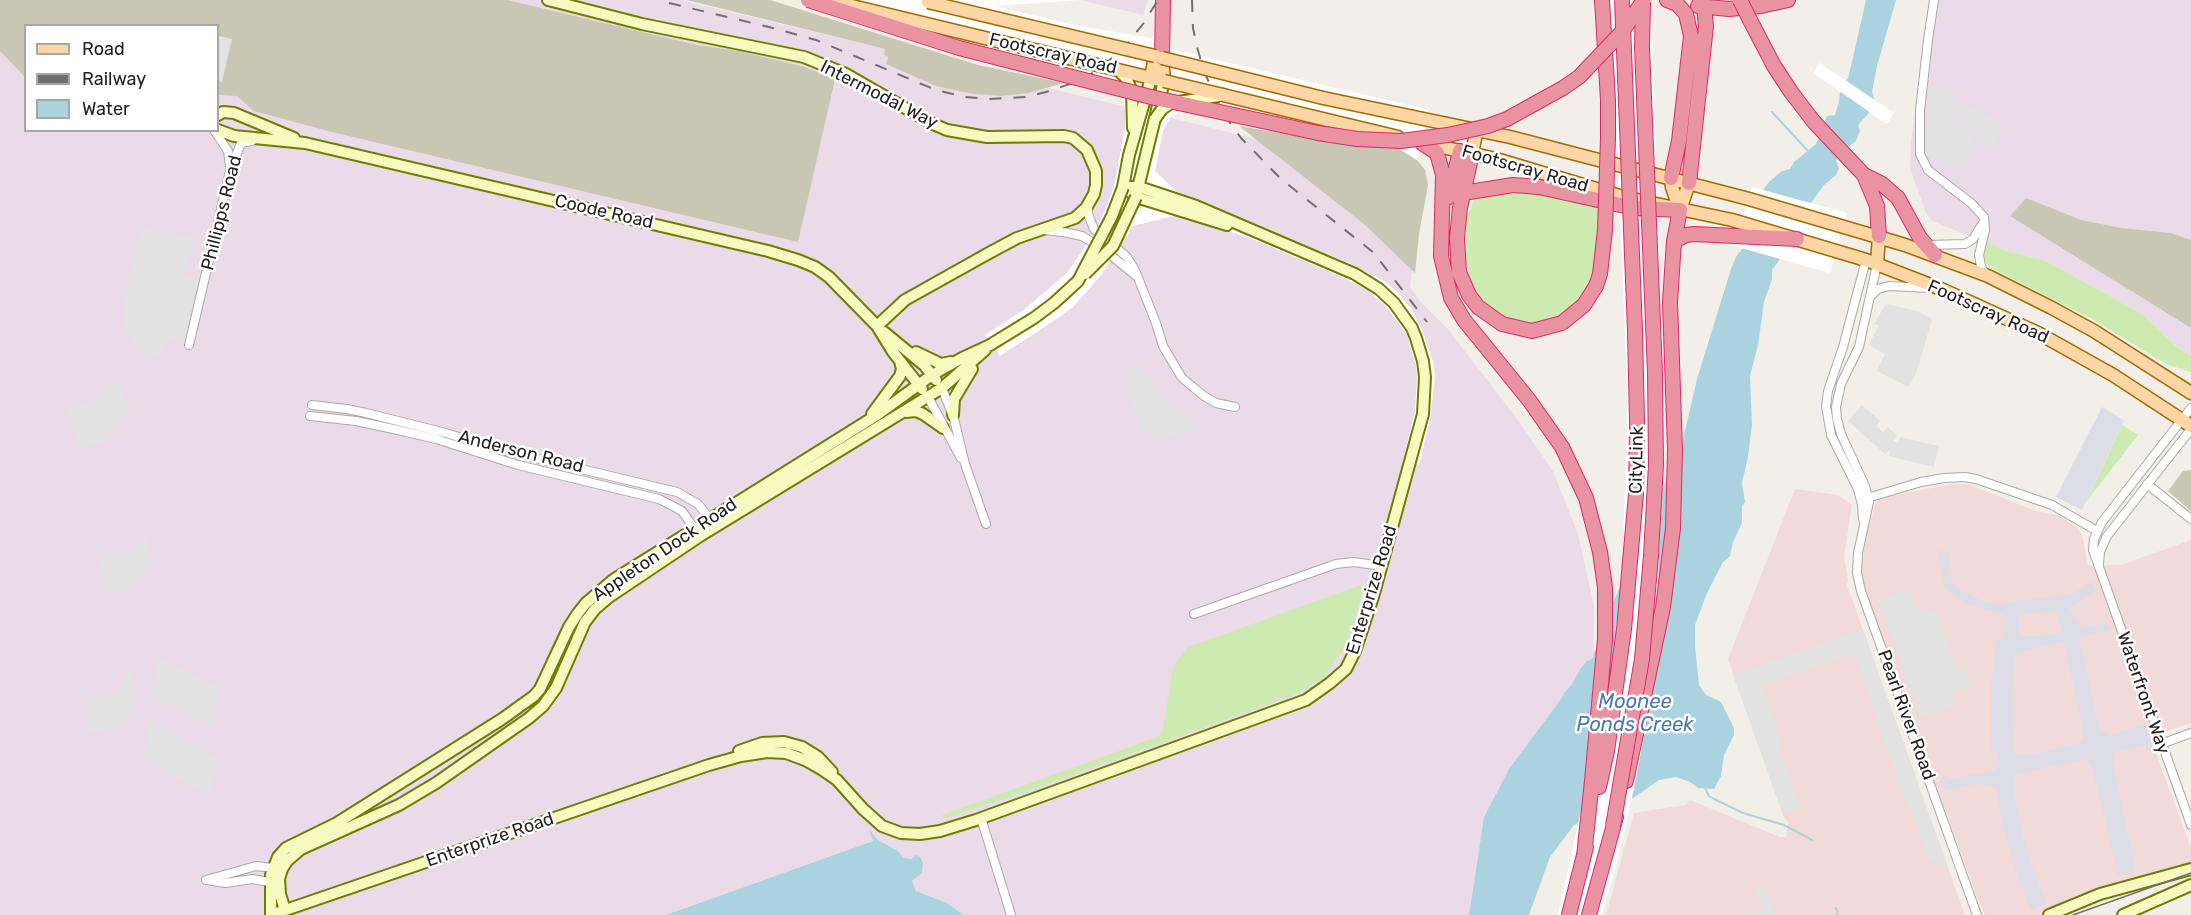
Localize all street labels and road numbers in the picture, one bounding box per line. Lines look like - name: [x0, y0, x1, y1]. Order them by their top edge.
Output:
- street label: Footscray Road: [987, 29, 1119, 79]
- street label: Intermodal Way: [817, 56, 941, 134]
- street label: Footscray Road: [1459, 141, 1591, 197]
- street label: Phillipps Road: [197, 153, 247, 273]
- street label: Coode Road: [553, 190, 655, 234]
- street label: Footscray Road: [1924, 276, 2052, 348]
- street label: Anderson Road: [456, 426, 586, 478]
- street label: CityLink: [1626, 426, 1648, 494]
- street label: Appleton Dock Road: [589, 494, 741, 606]
- street label: Enterprize Road: [1342, 523, 1402, 657]
- street label: Waterfront Way: [2112, 629, 2174, 757]
- street label: Pearl River Road: [1872, 647, 1940, 783]
- street label: Enterprize Road: [423, 808, 557, 872]

